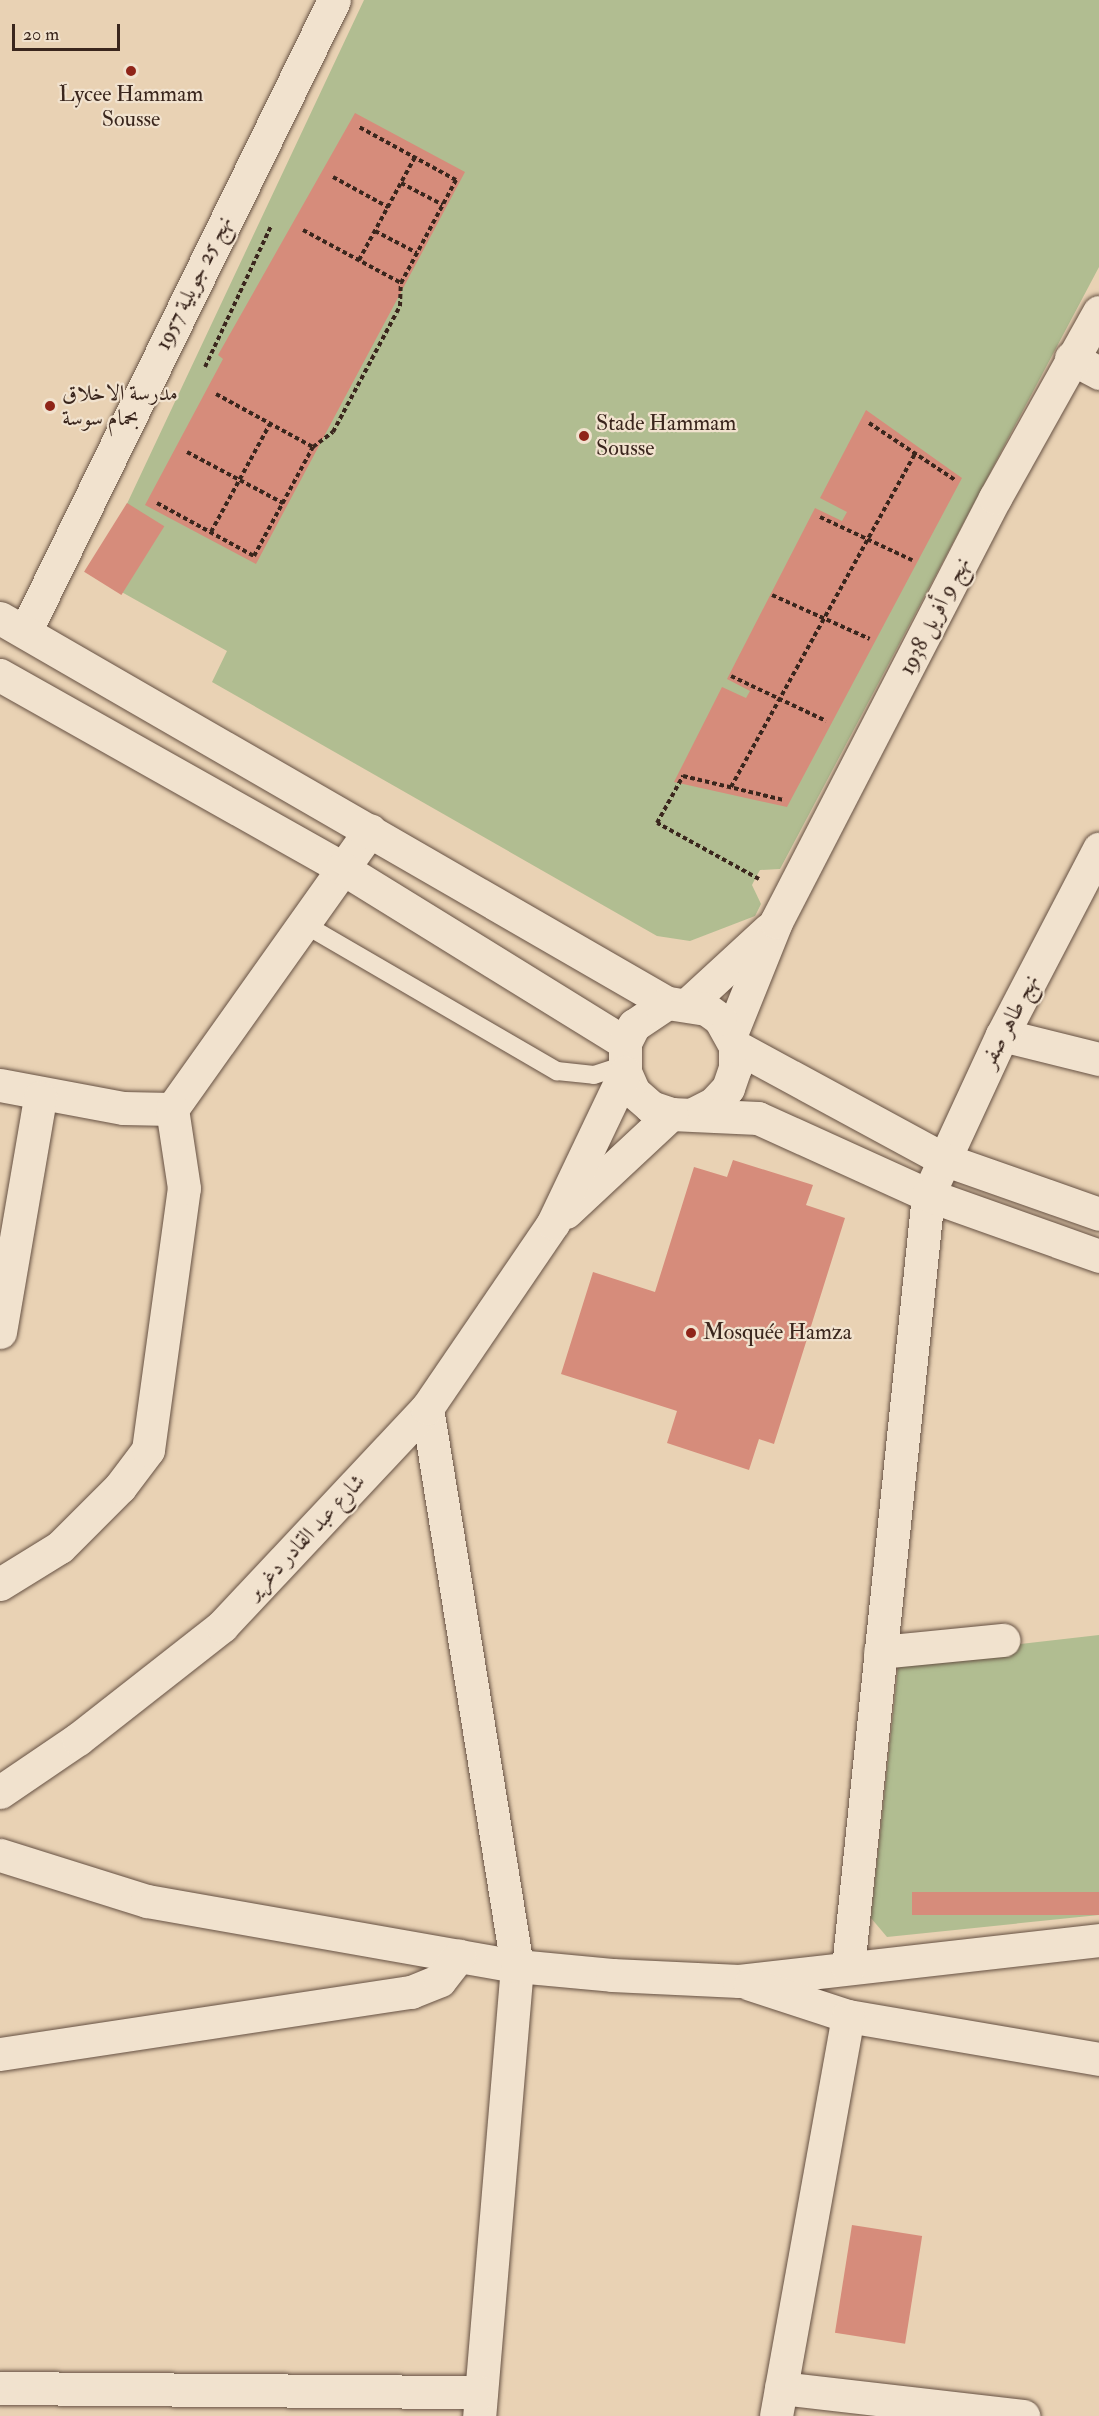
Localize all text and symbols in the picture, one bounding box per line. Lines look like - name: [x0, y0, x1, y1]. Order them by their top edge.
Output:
- scale bar: [15, 12, 123, 50]
- text: 20 m: [23, 23, 59, 46]
- marker: Lycee Hammam Sousse: [124, 64, 138, 78]
- place label: Lycee Hammam Sousse: [59, 81, 203, 132]
- street label: نهج 25 جويلية 1957: [150, 212, 238, 354]
- place label: مدرسة الاخلاق بحمام سوسة: [62, 380, 178, 432]
- marker: مدرسة الاخلاق بحمام سوسة: [43, 399, 57, 413]
- place label: Stade Hammam Sousse: [596, 410, 736, 462]
- marker: Stade Hammam Sousse: [577, 429, 591, 443]
- street label: نهج 9 أفريل 1938: [894, 553, 976, 679]
- street label: نهج طاهر صفر: [975, 970, 1045, 1072]
- place label: Mosquée Hamza: [703, 1320, 852, 1346]
- marker: Mosquée Hamza: [684, 1326, 698, 1340]
- street label: شارع عبد القادر دغرير: [241, 1469, 371, 1605]

